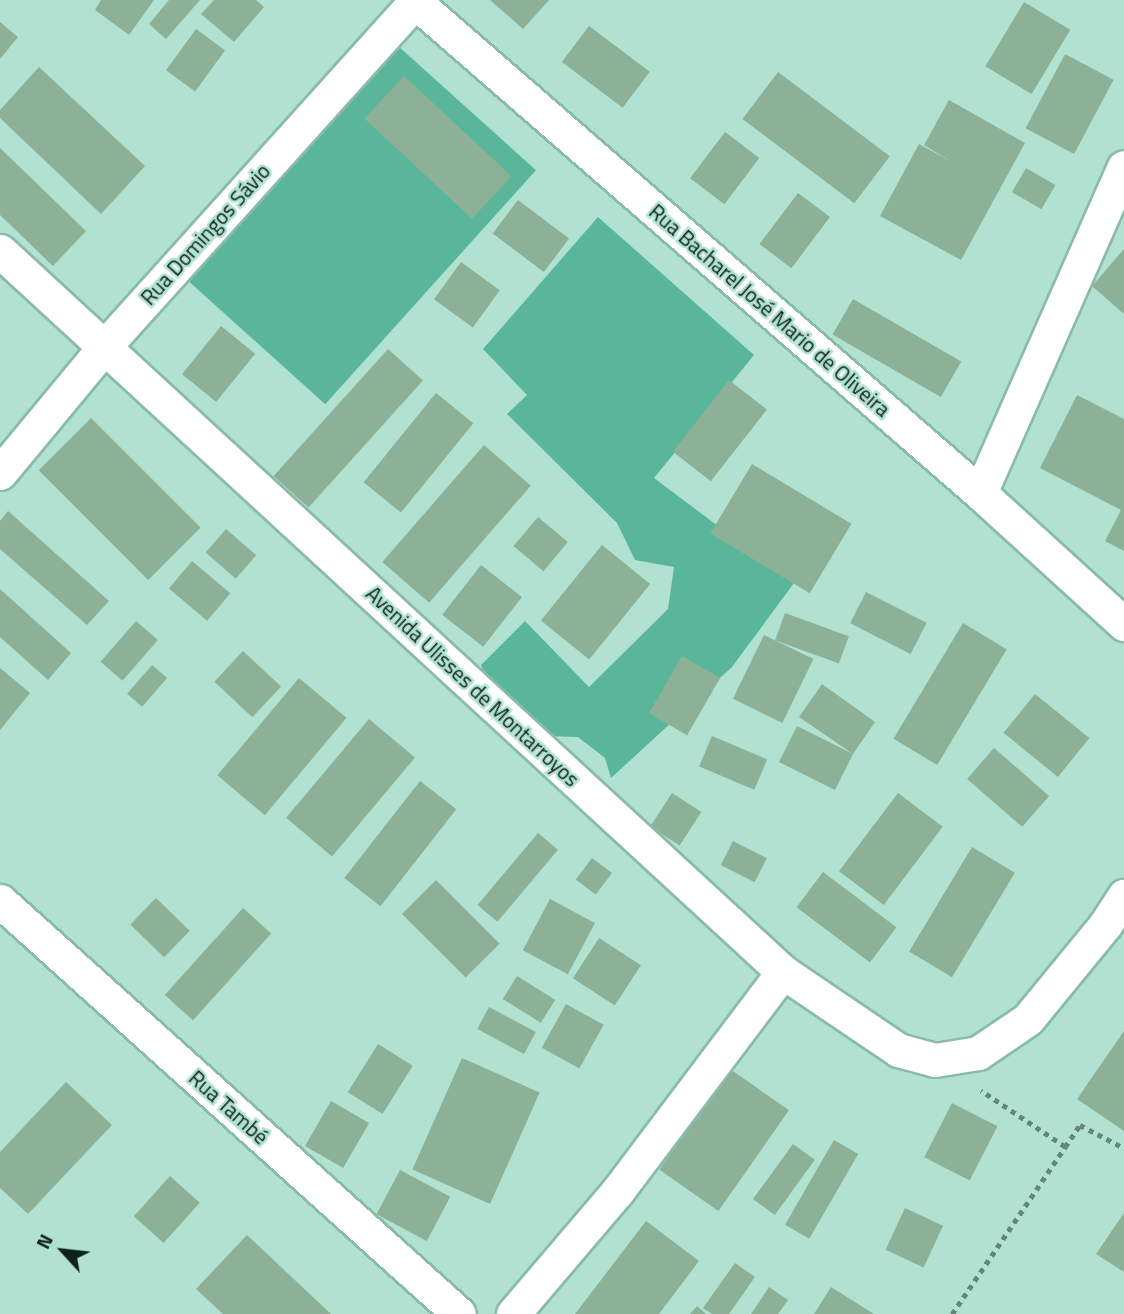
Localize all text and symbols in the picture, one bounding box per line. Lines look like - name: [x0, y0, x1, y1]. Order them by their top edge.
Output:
- street label: Rua Domingos Sávio: [135, 158, 275, 310]
- street label: Rua Bacharel José Mario de Oliveira: [644, 198, 896, 422]
- street label: Avenida Ulisses de Montarroyos: [361, 581, 585, 791]
- street label: Rua També: [184, 1065, 274, 1149]
- north arrow: [28, 1216, 98, 1286]
- text: N: [28, 1229, 60, 1254]

